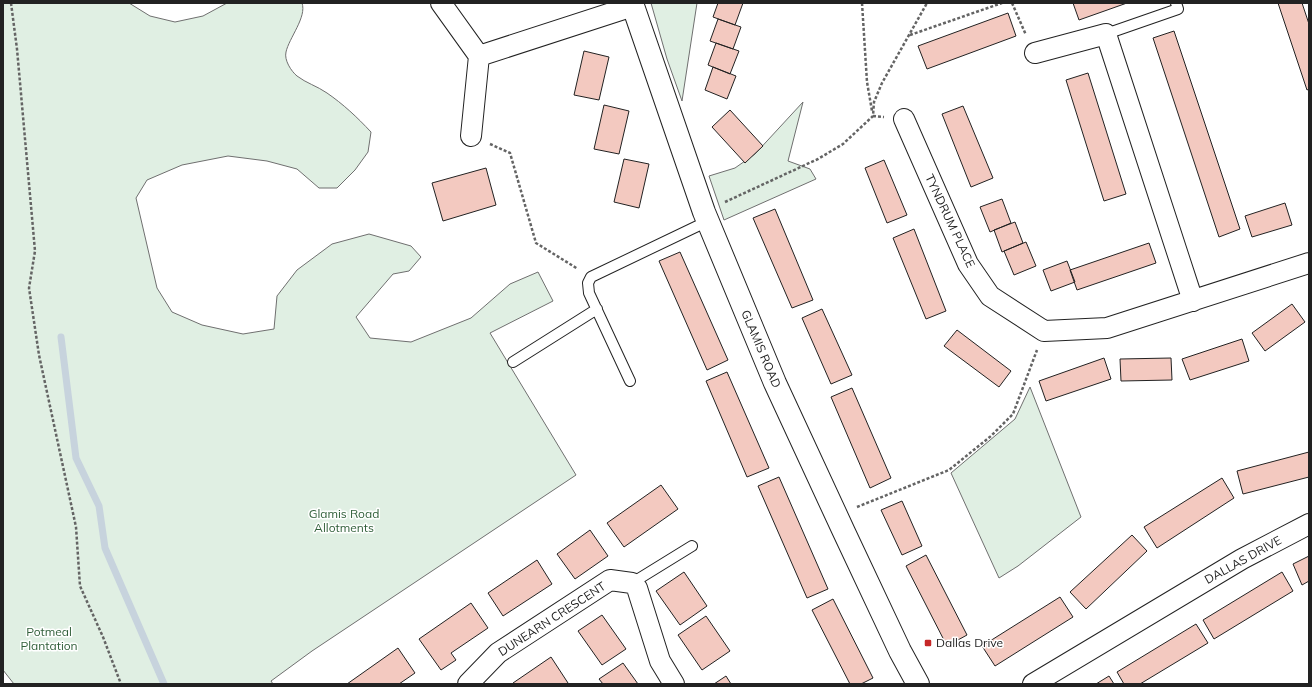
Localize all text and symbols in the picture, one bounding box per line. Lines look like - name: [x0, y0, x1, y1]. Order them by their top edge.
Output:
- street label: TYNDRUM PLACE: [922, 172, 979, 270]
- street label: GLAMIS ROAD: [738, 308, 785, 390]
- park label: Glamis Road Allotments: [309, 506, 379, 535]
- street label: DALLAS DRIVE: [1202, 532, 1284, 587]
- street label: DUNEARN CRESCENT: [495, 578, 609, 659]
- park label: Potmeal Plantation: [20, 624, 78, 653]
- place label: Dallas Drive: [936, 635, 1003, 650]
- marker: Dallas Drive: [923, 638, 933, 648]

